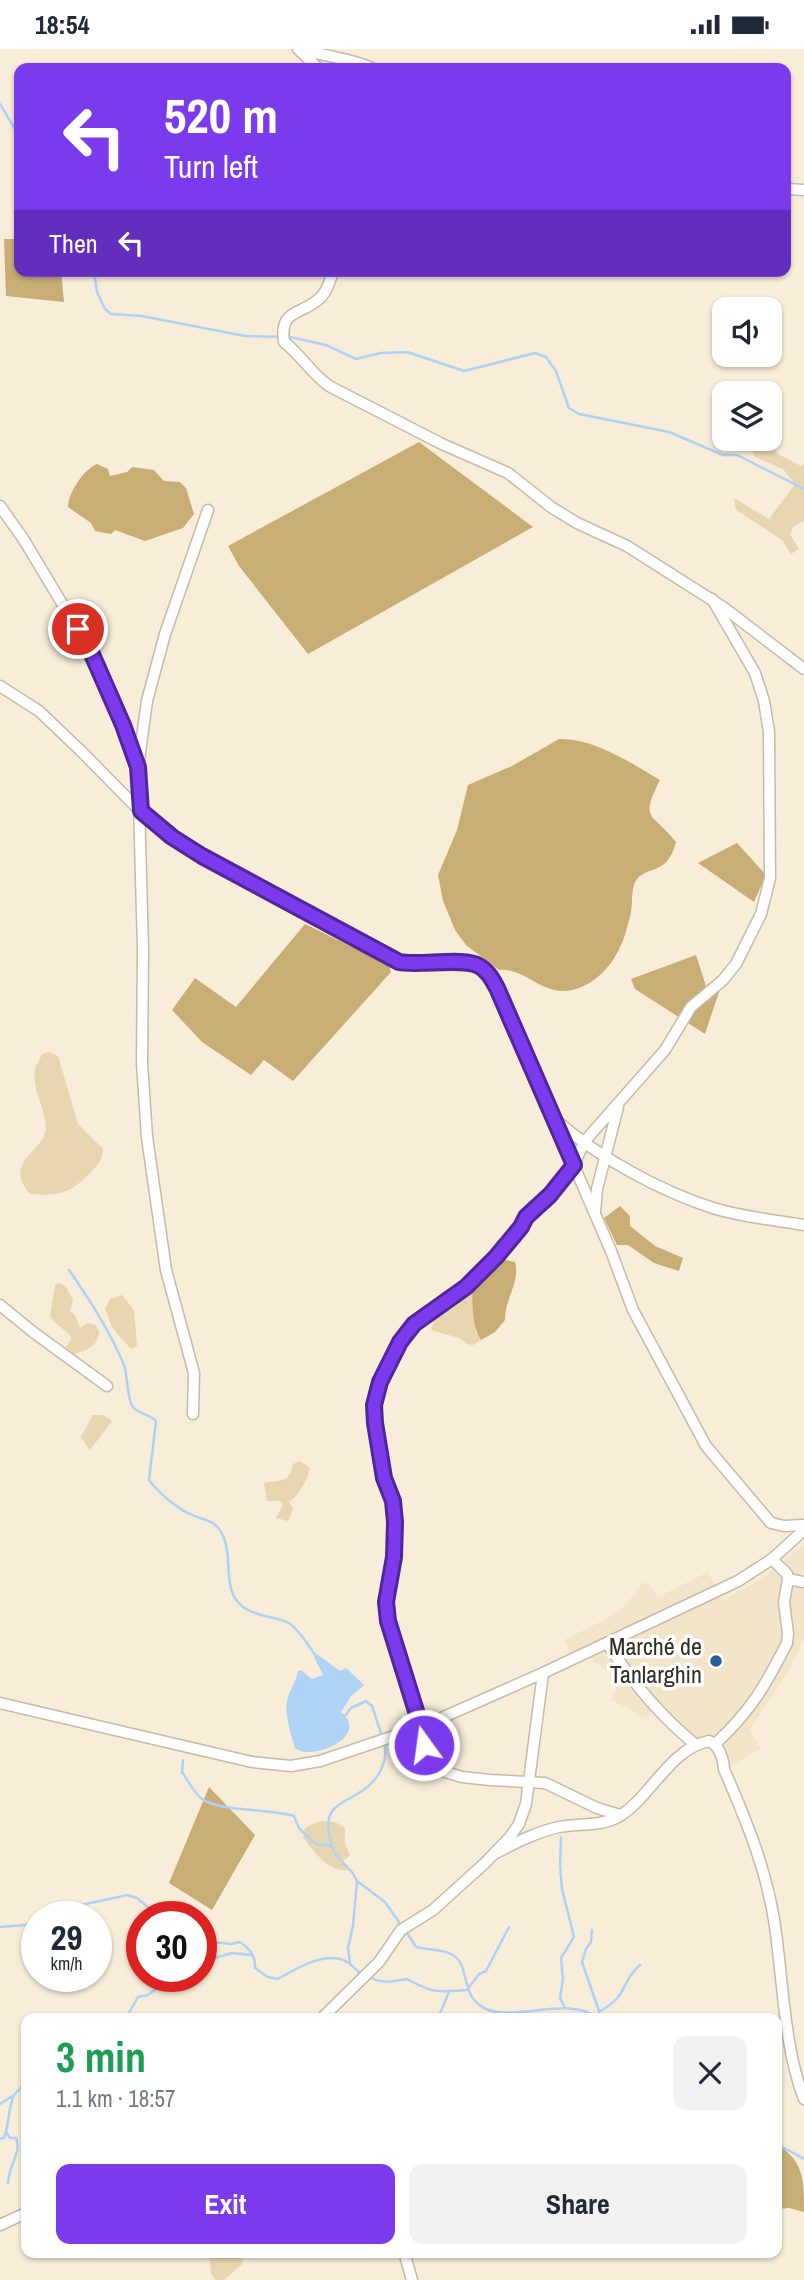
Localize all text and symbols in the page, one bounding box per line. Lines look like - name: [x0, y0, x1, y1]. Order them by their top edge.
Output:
- text: 18:54: [35, 7, 90, 42]
- text: 520 m: [164, 82, 278, 148]
- icon: left: [49, 91, 140, 182]
- text: Turn left: [164, 145, 258, 188]
- icon: left: [112, 224, 150, 262]
- text: Then: [49, 226, 98, 261]
- map controls: [712, 297, 782, 451]
- button: sound: [712, 297, 782, 367]
- button: layers: [712, 381, 782, 451]
- pin: [48, 599, 108, 659]
- icon: arrive: [59, 610, 97, 648]
- place label: Marché de Tanlarghin: [609, 1630, 702, 1690]
- marker: Marché de Tanlarghin: [708, 1653, 724, 1669]
- position arrow: [387, 1708, 461, 1782]
- speed limit sign: 30: [126, 1901, 217, 1992]
- text: 29: [51, 1914, 82, 1961]
- text: km/h: [51, 1951, 83, 1976]
- text: 3 min: [56, 2029, 146, 2085]
- button: close: [673, 2036, 747, 2110]
- text: 1.1 km · 18:57: [56, 2083, 176, 2114]
- button: Exit: [56, 2164, 395, 2244]
- button: Share: [409, 2164, 747, 2244]

